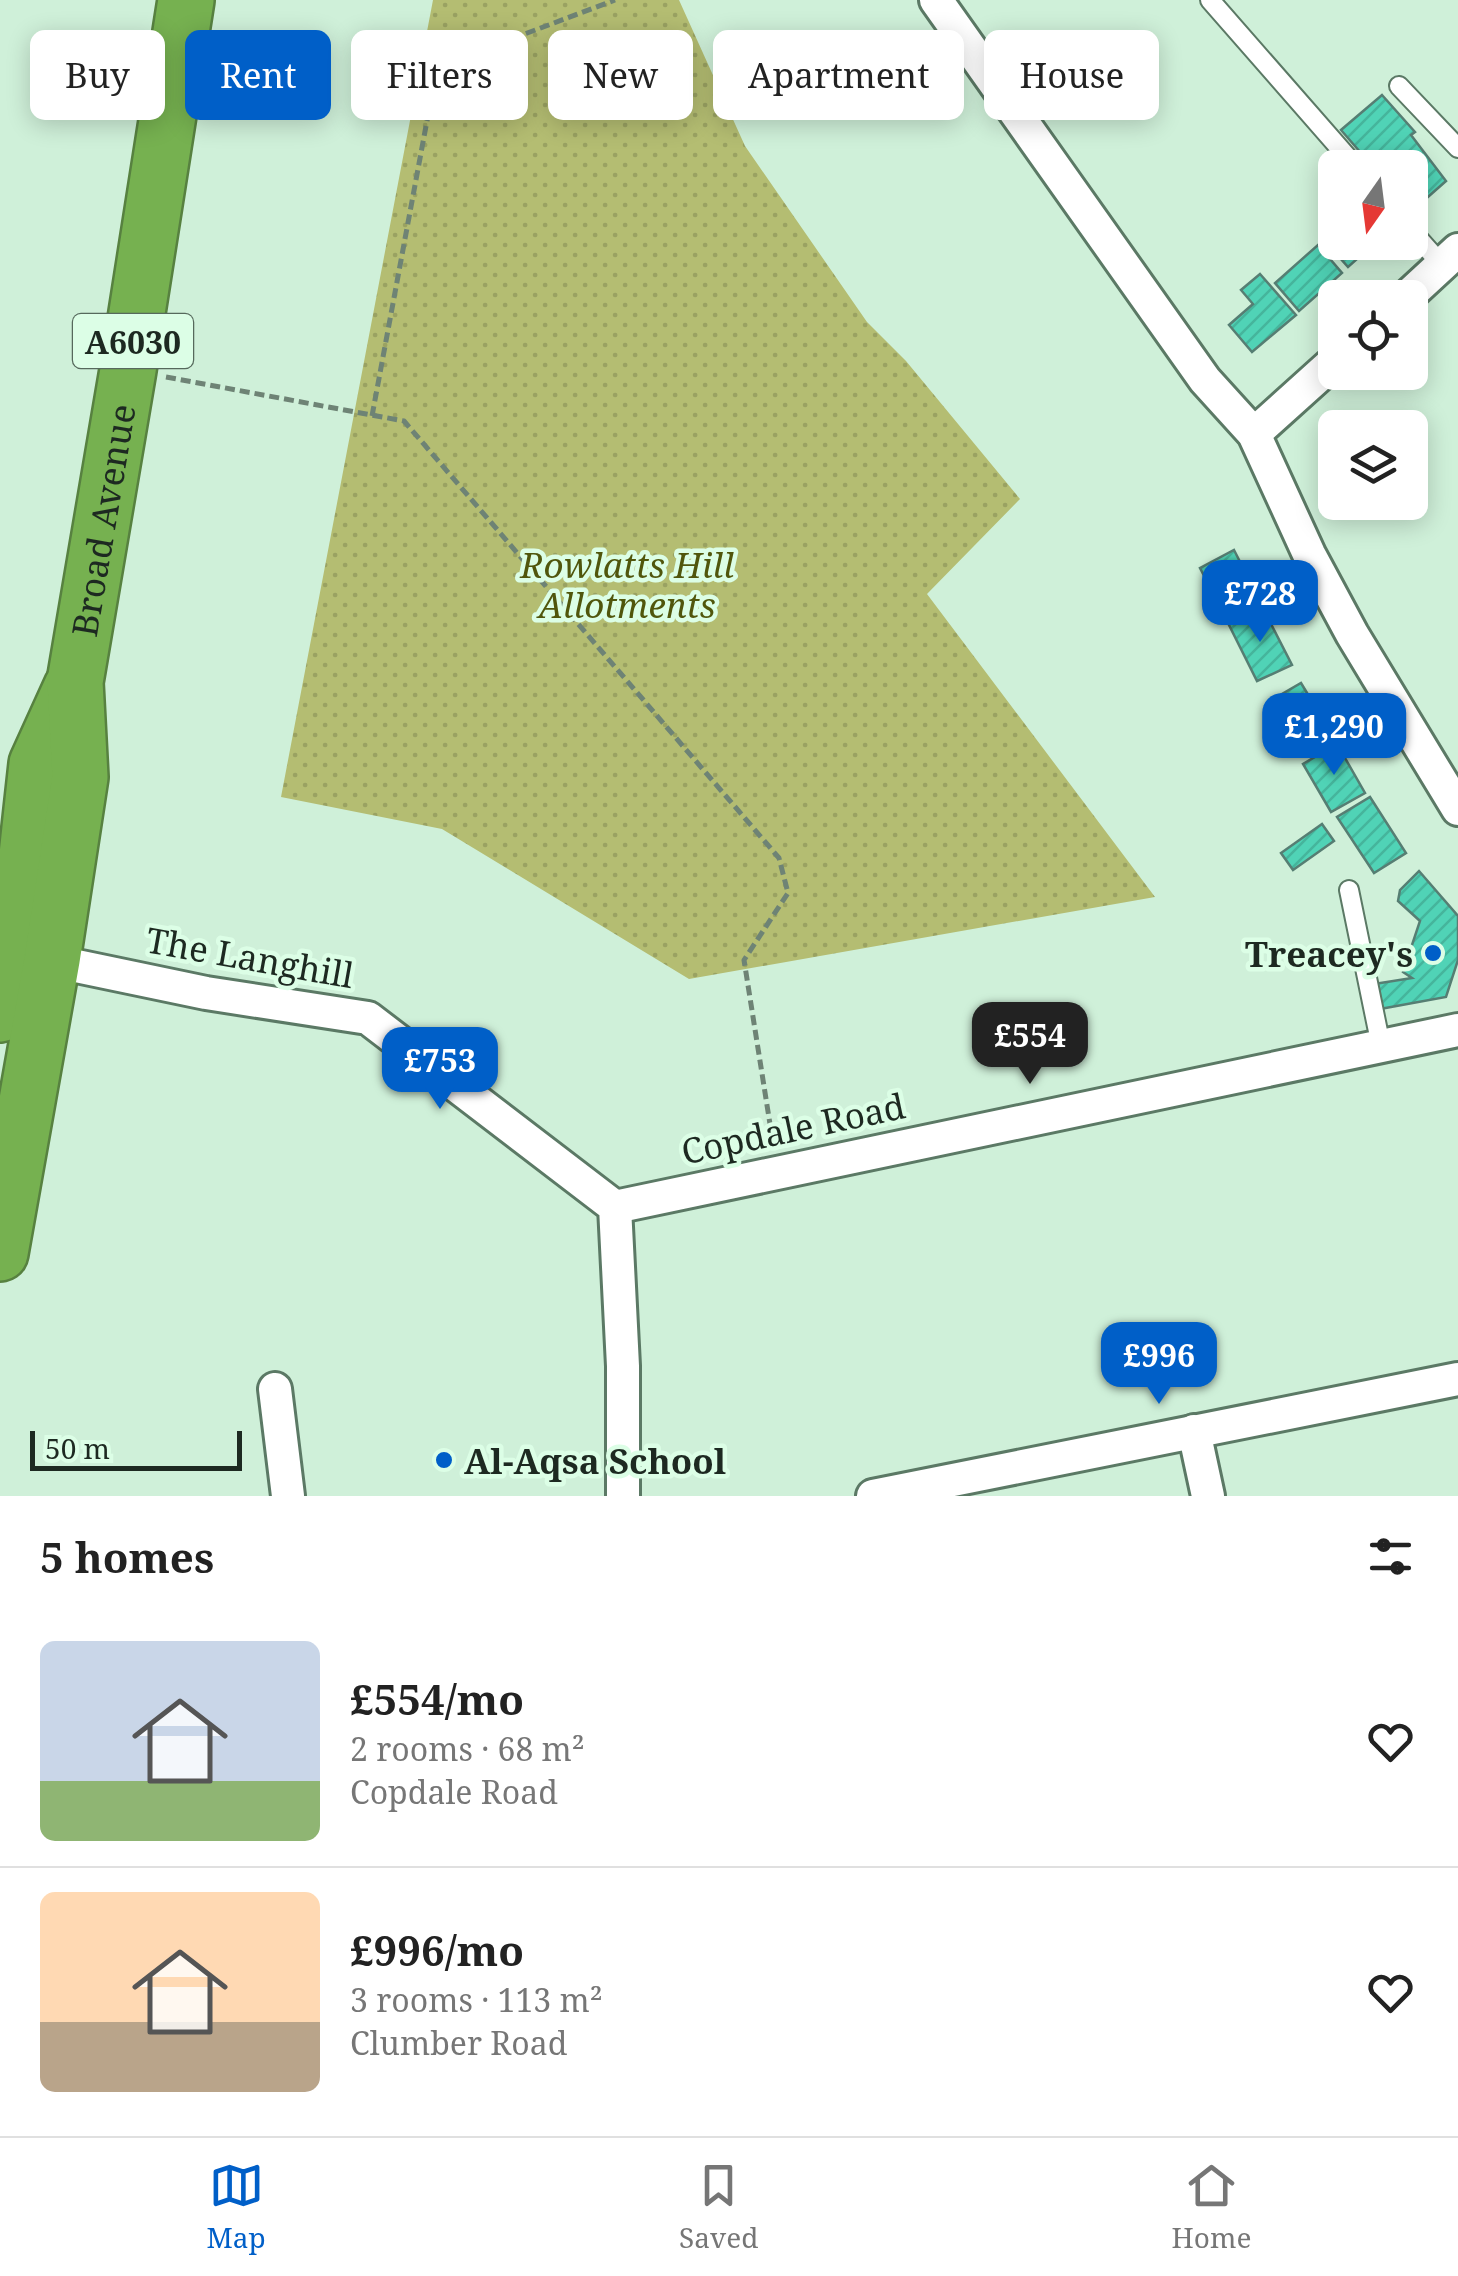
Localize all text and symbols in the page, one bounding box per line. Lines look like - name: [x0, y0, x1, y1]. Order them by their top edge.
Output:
- chip: Buy: [30, 30, 165, 120]
- chip: Rent: [185, 30, 331, 120]
- chip: Filters: [351, 30, 528, 120]
- chip: New: [548, 30, 693, 120]
- chip: Apartment: [713, 30, 964, 120]
- chip: House: [984, 30, 1159, 120]
- north arrow: [1318, 150, 1428, 260]
- map controls: [1318, 150, 1428, 520]
- button: locate: [1318, 280, 1428, 390]
- road number: A6030: [73, 314, 193, 368]
- street label: Broad Avenue: [60, 400, 145, 640]
- button: layers: [1318, 410, 1428, 520]
- park label: Rowlatts Hill Allotments: [519, 541, 734, 628]
- pin: £728: [1201, 560, 1319, 645]
- text: £728: [1224, 571, 1296, 614]
- pin: £1,290: [1253, 693, 1415, 778]
- text: £1,290: [1284, 704, 1384, 747]
- street label: The Langhill: [143, 916, 357, 998]
- place label: Treacey's: [1245, 930, 1413, 977]
- marker: Treacey's: [1422, 942, 1444, 964]
- pin: £554: [971, 1002, 1089, 1087]
- text: £554: [994, 1013, 1066, 1056]
- pin: £753: [381, 1027, 499, 1112]
- text: £753: [404, 1038, 476, 1081]
- street label: Copdale Road: [677, 1081, 909, 1175]
- pin: £996: [1100, 1322, 1218, 1407]
- text: £996: [1123, 1333, 1195, 1376]
- scale bar: [30, 1426, 242, 1470]
- text: 50 m: [45, 1429, 110, 1467]
- place label: Al-Aqsa School: [464, 1437, 726, 1484]
- marker: Al-Aqsa School: [433, 1449, 455, 1471]
- text: 5 homes: [40, 1528, 214, 1585]
- icon: filters: [1363, 1529, 1418, 1584]
- text: £554/mo: [350, 1670, 524, 1727]
- icon: home: [120, 1681, 240, 1801]
- icon: heart: [1363, 1714, 1418, 1769]
- text: 2 rooms · 68 m²: [350, 1727, 585, 1770]
- text: Copdale Road: [350, 1770, 558, 1813]
- text: £996/mo: [350, 1921, 524, 1978]
- icon: home: [120, 1932, 240, 2052]
- icon: heart: [1363, 1965, 1418, 2020]
- text: 3 rooms · 113 m²: [350, 1978, 603, 2021]
- text: Clumber Road: [350, 2021, 567, 2064]
- tab: Map: [207, 2158, 266, 2256]
- tab: Saved: [679, 2158, 758, 2256]
- tab: Home: [1172, 2158, 1251, 2256]

